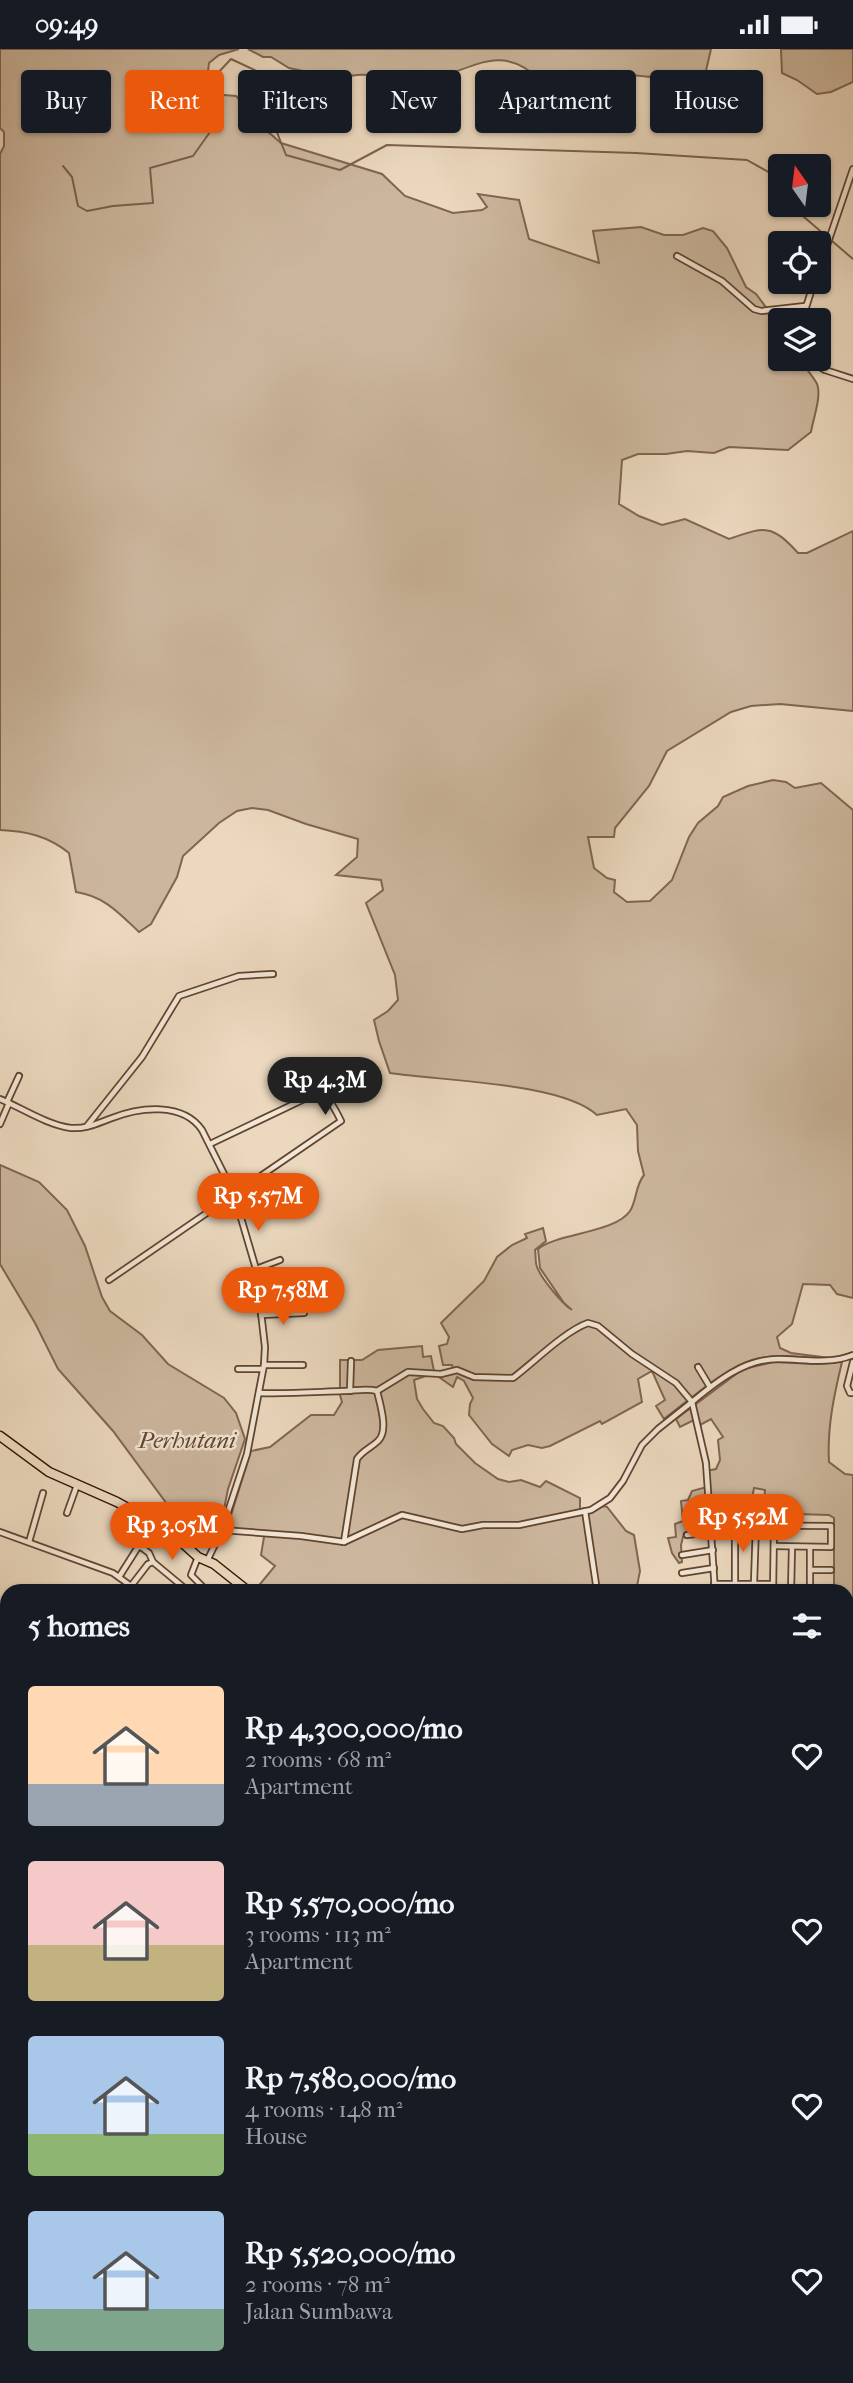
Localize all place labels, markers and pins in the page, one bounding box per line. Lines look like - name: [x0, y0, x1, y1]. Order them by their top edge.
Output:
- pin: Rp 4.3M: [260, 1058, 390, 1117]
- pin: Rp 5.57M: [186, 1173, 330, 1233]
- pin: Rp 7.58M: [211, 1267, 355, 1327]
- pin: Rp 5.52M: [671, 1495, 815, 1554]
- pin: Rp 3.05M: [100, 1503, 244, 1562]

